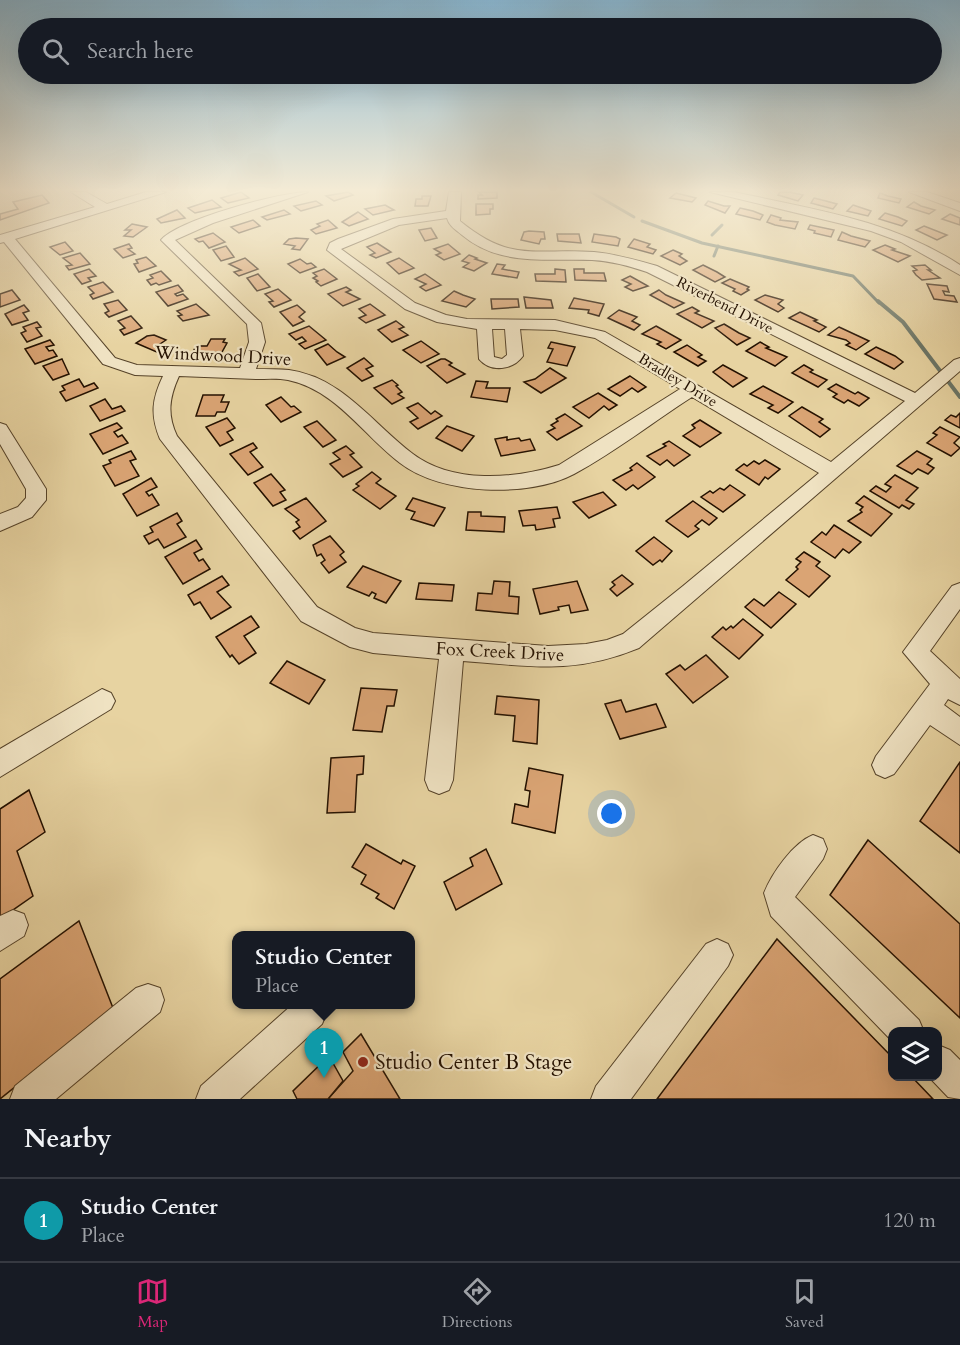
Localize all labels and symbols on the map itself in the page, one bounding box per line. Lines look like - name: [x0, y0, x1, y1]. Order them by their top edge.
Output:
- street label: Riverbend Drive: [673, 272, 777, 338]
- street label: Windwood Drive: [153, 340, 292, 372]
- street label: Bradley Drive: [635, 349, 721, 412]
- street label: Fox Creek Drive: [435, 636, 565, 668]
- your location: [597, 799, 626, 828]
- pin: 1: [304, 1028, 344, 1078]
- place label: Studio Center B Stage: [375, 1048, 572, 1077]
- marker: Studio Center B Stage: [356, 1055, 370, 1069]

